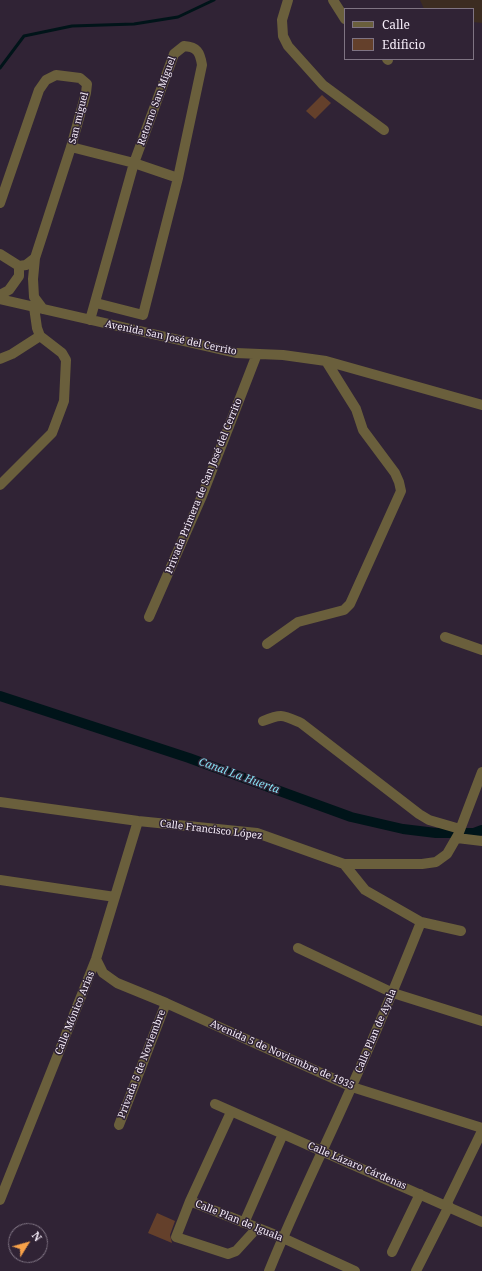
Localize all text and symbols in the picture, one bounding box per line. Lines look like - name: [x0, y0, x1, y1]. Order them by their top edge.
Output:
- legend: [344, 8, 474, 60]
- text: Calle: [382, 16, 410, 33]
- text: Edificio: [382, 36, 425, 53]
- street label: Retorno San Miguel: [135, 55, 179, 147]
- street label: San miguel: [67, 91, 91, 145]
- street label: Avenida San José del Cerrito: [104, 318, 238, 358]
- street label: Privada Primera de San José del Cerrito: [163, 397, 245, 575]
- water label: Canal La Huerta: [197, 755, 281, 797]
- street label: Calle Francisco López: [159, 818, 263, 842]
- street label: Calle Mónico Arias: [53, 969, 97, 1057]
- street label: Calle Plan de Ayala: [353, 987, 399, 1075]
- street label: Privada 5 de Noviembre: [116, 1008, 168, 1120]
- street label: Avenida 5 de Noviembre de 1935: [208, 1018, 356, 1092]
- street label: Calle Lázaro Cárdenas: [306, 1140, 408, 1192]
- street label: Calle Plan de Iguala: [193, 1198, 285, 1244]
- north arrow: [8, 1223, 48, 1263]
- text: N: [29, 1228, 46, 1244]

